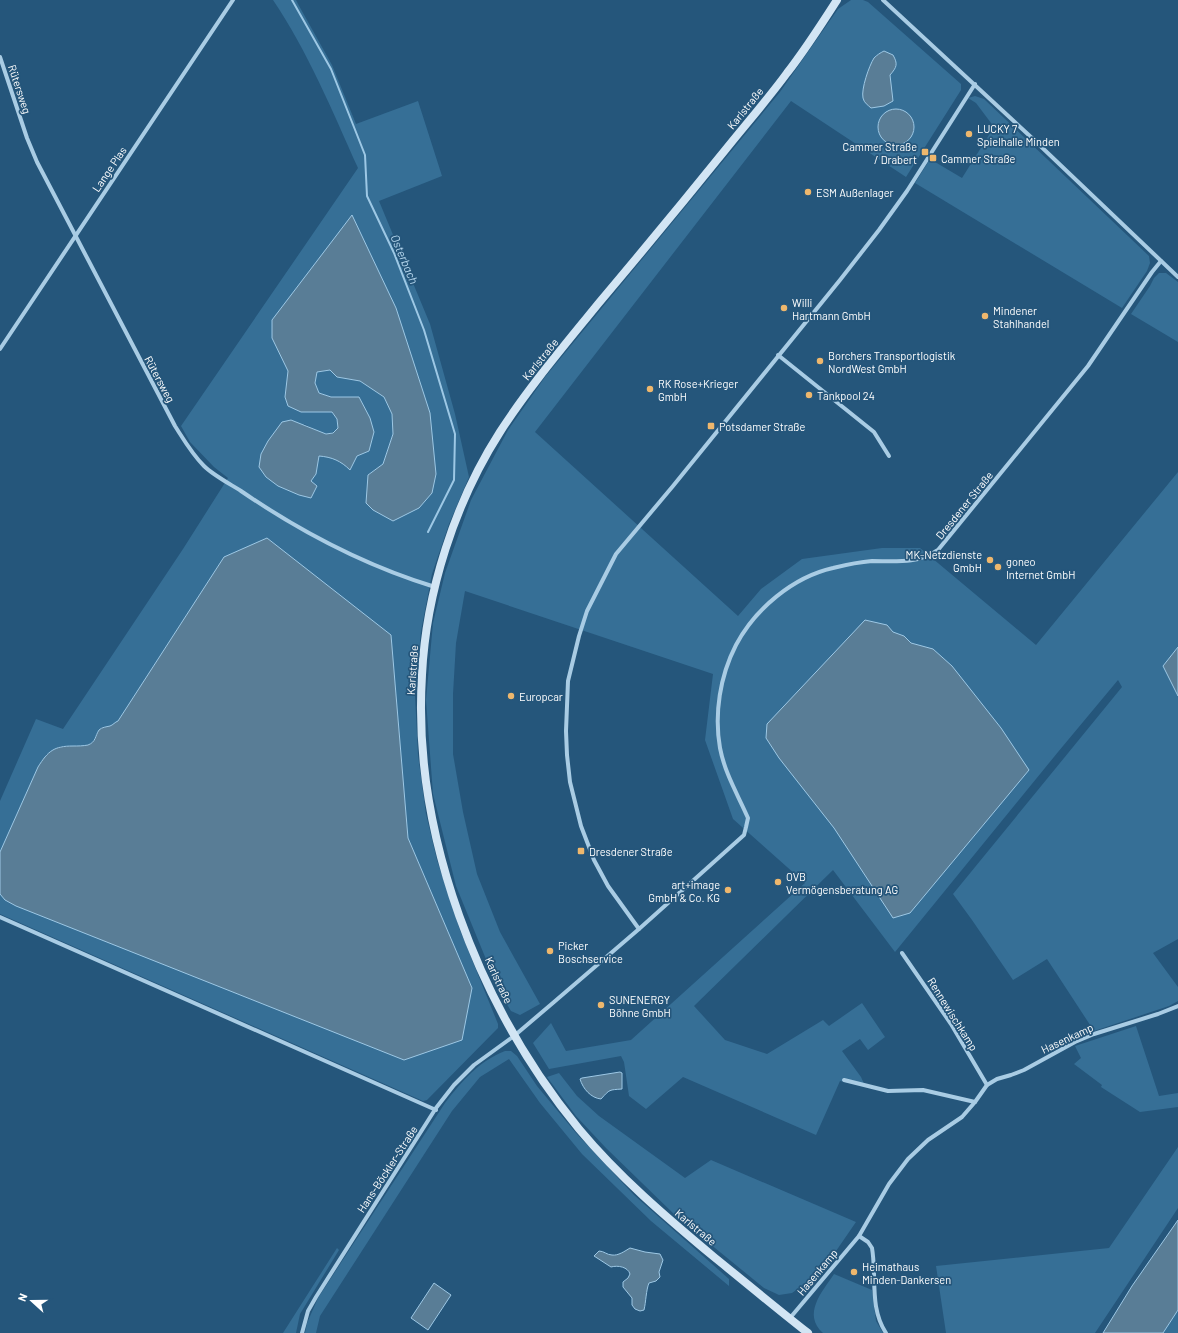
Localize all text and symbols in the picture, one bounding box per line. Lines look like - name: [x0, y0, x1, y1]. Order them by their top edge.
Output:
- street label: Rütersweg: [6, 63, 34, 115]
- street label: Karlstraße: [724, 84, 766, 131]
- place label: LUCKY 7 Spielhalle Minden: [977, 122, 1060, 148]
- marker: LUCKY 7 Spielhalle Minden: [964, 129, 974, 139]
- place label: Cammer Straße / Drabert: [843, 140, 917, 166]
- street label: Lange Plas: [89, 144, 129, 194]
- marker: Cammer Straße / Drabert: [920, 147, 930, 157]
- place label: Cammer Straße: [941, 152, 1016, 165]
- marker: Cammer Straße: [928, 153, 938, 163]
- place label: ESM Außenlager: [816, 186, 894, 199]
- marker: ESM Außenlager: [803, 187, 813, 197]
- water label: Osterbach: [388, 232, 422, 286]
- place label: Willi Hartmann GmbH: [792, 296, 871, 322]
- marker: Willi Hartmann GmbH: [779, 303, 789, 313]
- place label: Mindener Stahlhandel: [993, 304, 1049, 330]
- marker: Mindener Stahlhandel: [980, 311, 990, 321]
- street label: Karlstraße: [519, 335, 561, 382]
- place label: Borchers Transportlogistik NordWest GmbH: [828, 349, 956, 375]
- street label: Rütersweg: [142, 354, 178, 405]
- marker: Borchers Transportlogistik NordWest GmbH: [815, 356, 825, 366]
- place label: RK Rose+Krieger GmbH: [658, 377, 738, 403]
- marker: RK Rose+Krieger GmbH: [645, 384, 655, 394]
- place label: Tankpool 24: [817, 389, 875, 402]
- marker: Tankpool 24: [804, 390, 814, 400]
- place label: Potsdamer Straße: [719, 420, 805, 433]
- marker: Potsdamer Straße: [706, 421, 716, 431]
- street label: Dresdener Straße: [933, 468, 995, 542]
- place label: MK-Netzdienste GmbH: [906, 548, 982, 574]
- marker: MK-Netzdienste GmbH: [985, 555, 995, 565]
- place label: goneo Internet GmbH: [1006, 555, 1075, 581]
- marker: goneo Internet GmbH: [993, 562, 1003, 572]
- street label: Karlstraße: [404, 645, 420, 695]
- place label: Europcar: [519, 690, 563, 703]
- marker: Europcar: [506, 691, 516, 701]
- place label: Dresdener Straße: [589, 845, 673, 858]
- marker: Dresdener Straße: [576, 846, 586, 856]
- place label: OVB Vermögensberatung AG: [786, 870, 898, 896]
- marker: OVB Vermögensberatung AG: [773, 877, 783, 887]
- place label: art+image GmbH & Co. KG: [648, 878, 720, 904]
- marker: art+image GmbH & Co. KG: [723, 885, 733, 895]
- place label: Picker Boschservice: [558, 939, 623, 965]
- marker: Picker Boschservice: [545, 946, 555, 956]
- street label: Karlstraße: [483, 955, 515, 1005]
- street label: Rennewischkamp: [925, 975, 981, 1053]
- place label: SUNENERGY Böhne GmbH: [609, 993, 671, 1019]
- marker: SUNENERGY Böhne GmbH: [596, 1000, 606, 1010]
- street label: Hasenkamp: [1039, 1020, 1095, 1056]
- street label: Hans-Böckler-Straße: [354, 1123, 420, 1215]
- street label: Karlstraße: [673, 1206, 719, 1248]
- street label: Hasenkamp: [794, 1246, 840, 1298]
- place label: Heimathaus Minden-Dankersen: [862, 1260, 951, 1286]
- marker: Heimathaus Minden-Dankersen: [849, 1267, 859, 1277]
- north arrow: [12, 1281, 52, 1321]
- text: N: [15, 1291, 30, 1303]

